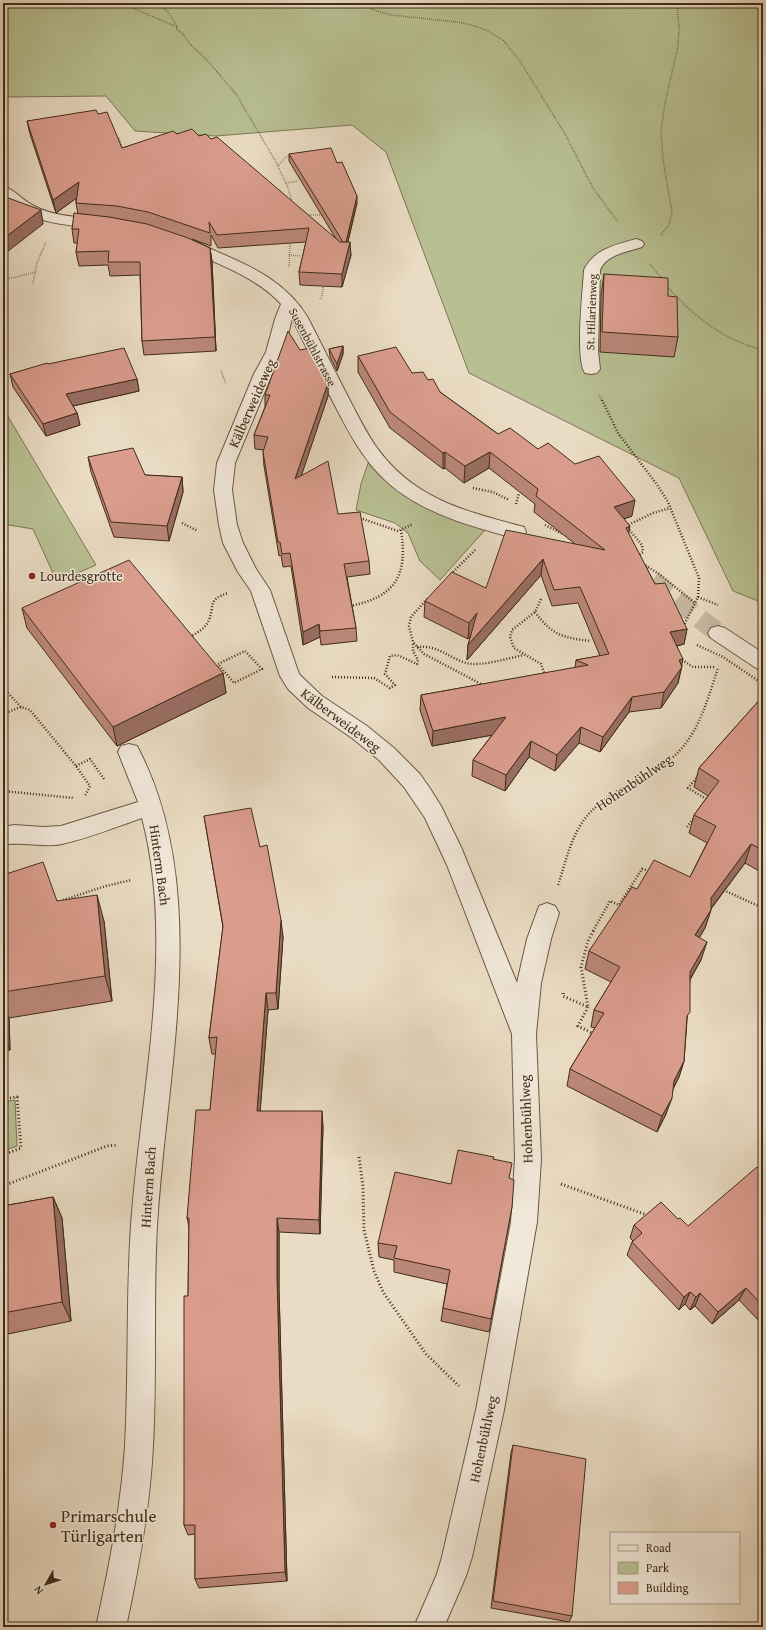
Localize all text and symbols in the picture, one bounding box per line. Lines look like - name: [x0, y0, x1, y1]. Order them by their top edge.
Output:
- street label: St. Hilarienweg: [581, 273, 601, 351]
- street label: Susenbühlstrasse: [285, 305, 341, 390]
- street label: Kälberweideweg: [223, 355, 281, 451]
- place label: Lourdesgrotte: [40, 566, 123, 586]
- marker: Lourdesgrotte: [27, 571, 37, 581]
- street label: Kälberweideweg: [297, 683, 385, 757]
- street label: Hohenbühlweg: [592, 749, 676, 815]
- street label: Hinterm Bach: [144, 823, 176, 907]
- street label: Hohenbühlweg: [514, 1074, 538, 1164]
- street label: Hinterm Bach: [135, 1146, 161, 1228]
- street label: Hohenbühlweg: [464, 1394, 502, 1484]
- place label: Primarschule Türligarten: [61, 1503, 156, 1548]
- marker: Primarschule Türligarten: [48, 1520, 58, 1530]
- legend: [610, 1532, 740, 1604]
- text: Road: [646, 1539, 672, 1556]
- text: Park: [646, 1559, 670, 1576]
- north arrow: [26, 1564, 66, 1604]
- text: Building: [646, 1579, 689, 1596]
- text: N: [29, 1582, 47, 1598]

